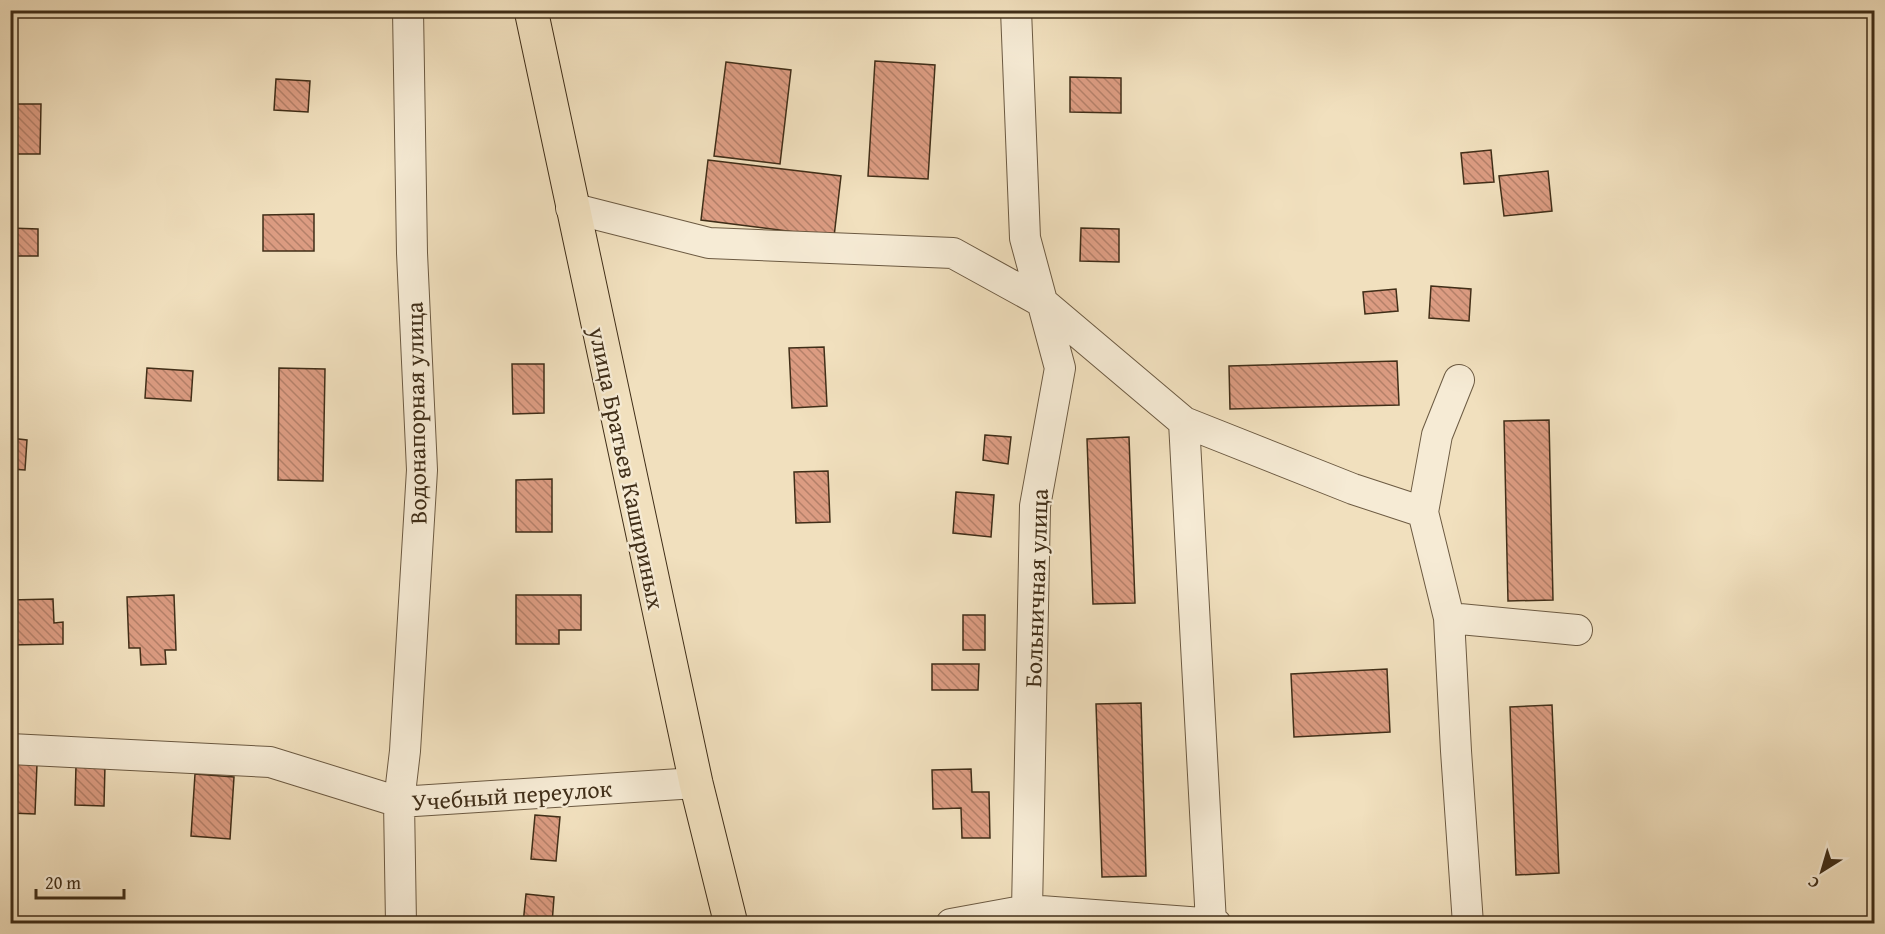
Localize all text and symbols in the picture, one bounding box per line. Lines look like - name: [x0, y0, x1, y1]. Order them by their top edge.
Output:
- street label: Водонапорная улица: [397, 301, 435, 525]
- street label: улица Братьев Кашириных: [580, 323, 674, 613]
- street label: Больничная улица: [1015, 487, 1057, 688]
- street label: Учебный переулок: [411, 771, 614, 819]
- north arrow: [1792, 841, 1852, 901]
- scale bar: [36, 862, 124, 900]
- text: 20 m: [45, 869, 81, 896]
- text: С: [1802, 871, 1824, 895]

